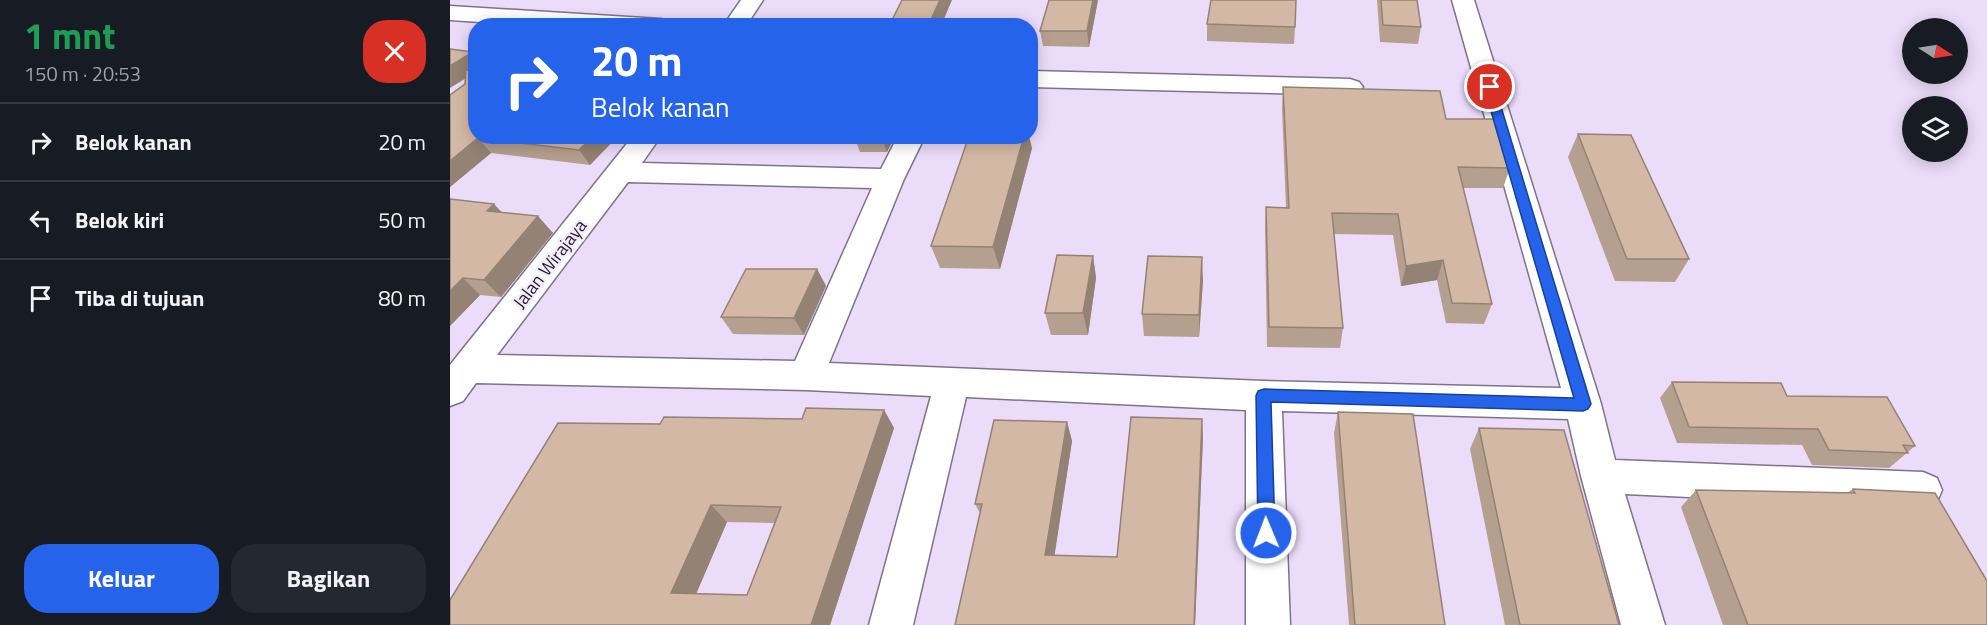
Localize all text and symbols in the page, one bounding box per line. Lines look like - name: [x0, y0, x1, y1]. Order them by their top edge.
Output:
- text: 1 mnt: [24, 8, 115, 63]
- north arrow: [1902, 18, 1968, 84]
- map controls: [1902, 18, 1968, 162]
- button: close: [363, 20, 426, 83]
- text: 20 m: [591, 28, 683, 92]
- icon: right: [492, 42, 570, 120]
- text: 150 m · 20:53: [24, 58, 141, 89]
- pin: [1464, 61, 1515, 112]
- icon: arrive: [1473, 70, 1506, 103]
- text: Belok kanan: [591, 86, 730, 127]
- button: layers: [1902, 96, 1968, 162]
- text: Belok kanan: [75, 125, 192, 159]
- text: 20 m: [378, 125, 426, 159]
- icon: right: [24, 126, 57, 159]
- text: Belok kiri: [75, 203, 164, 237]
- text: 50 m: [378, 203, 426, 237]
- icon: left: [24, 204, 57, 237]
- street label: Jalan Wirajaya: [506, 213, 593, 314]
- text: Tiba di tujuan: [75, 281, 204, 315]
- text: 80 m: [378, 281, 426, 315]
- icon: arrive: [24, 282, 57, 315]
- position arrow: [1234, 501, 1298, 565]
- button: Keluar: [24, 544, 219, 613]
- button: Bagikan: [231, 544, 426, 613]

